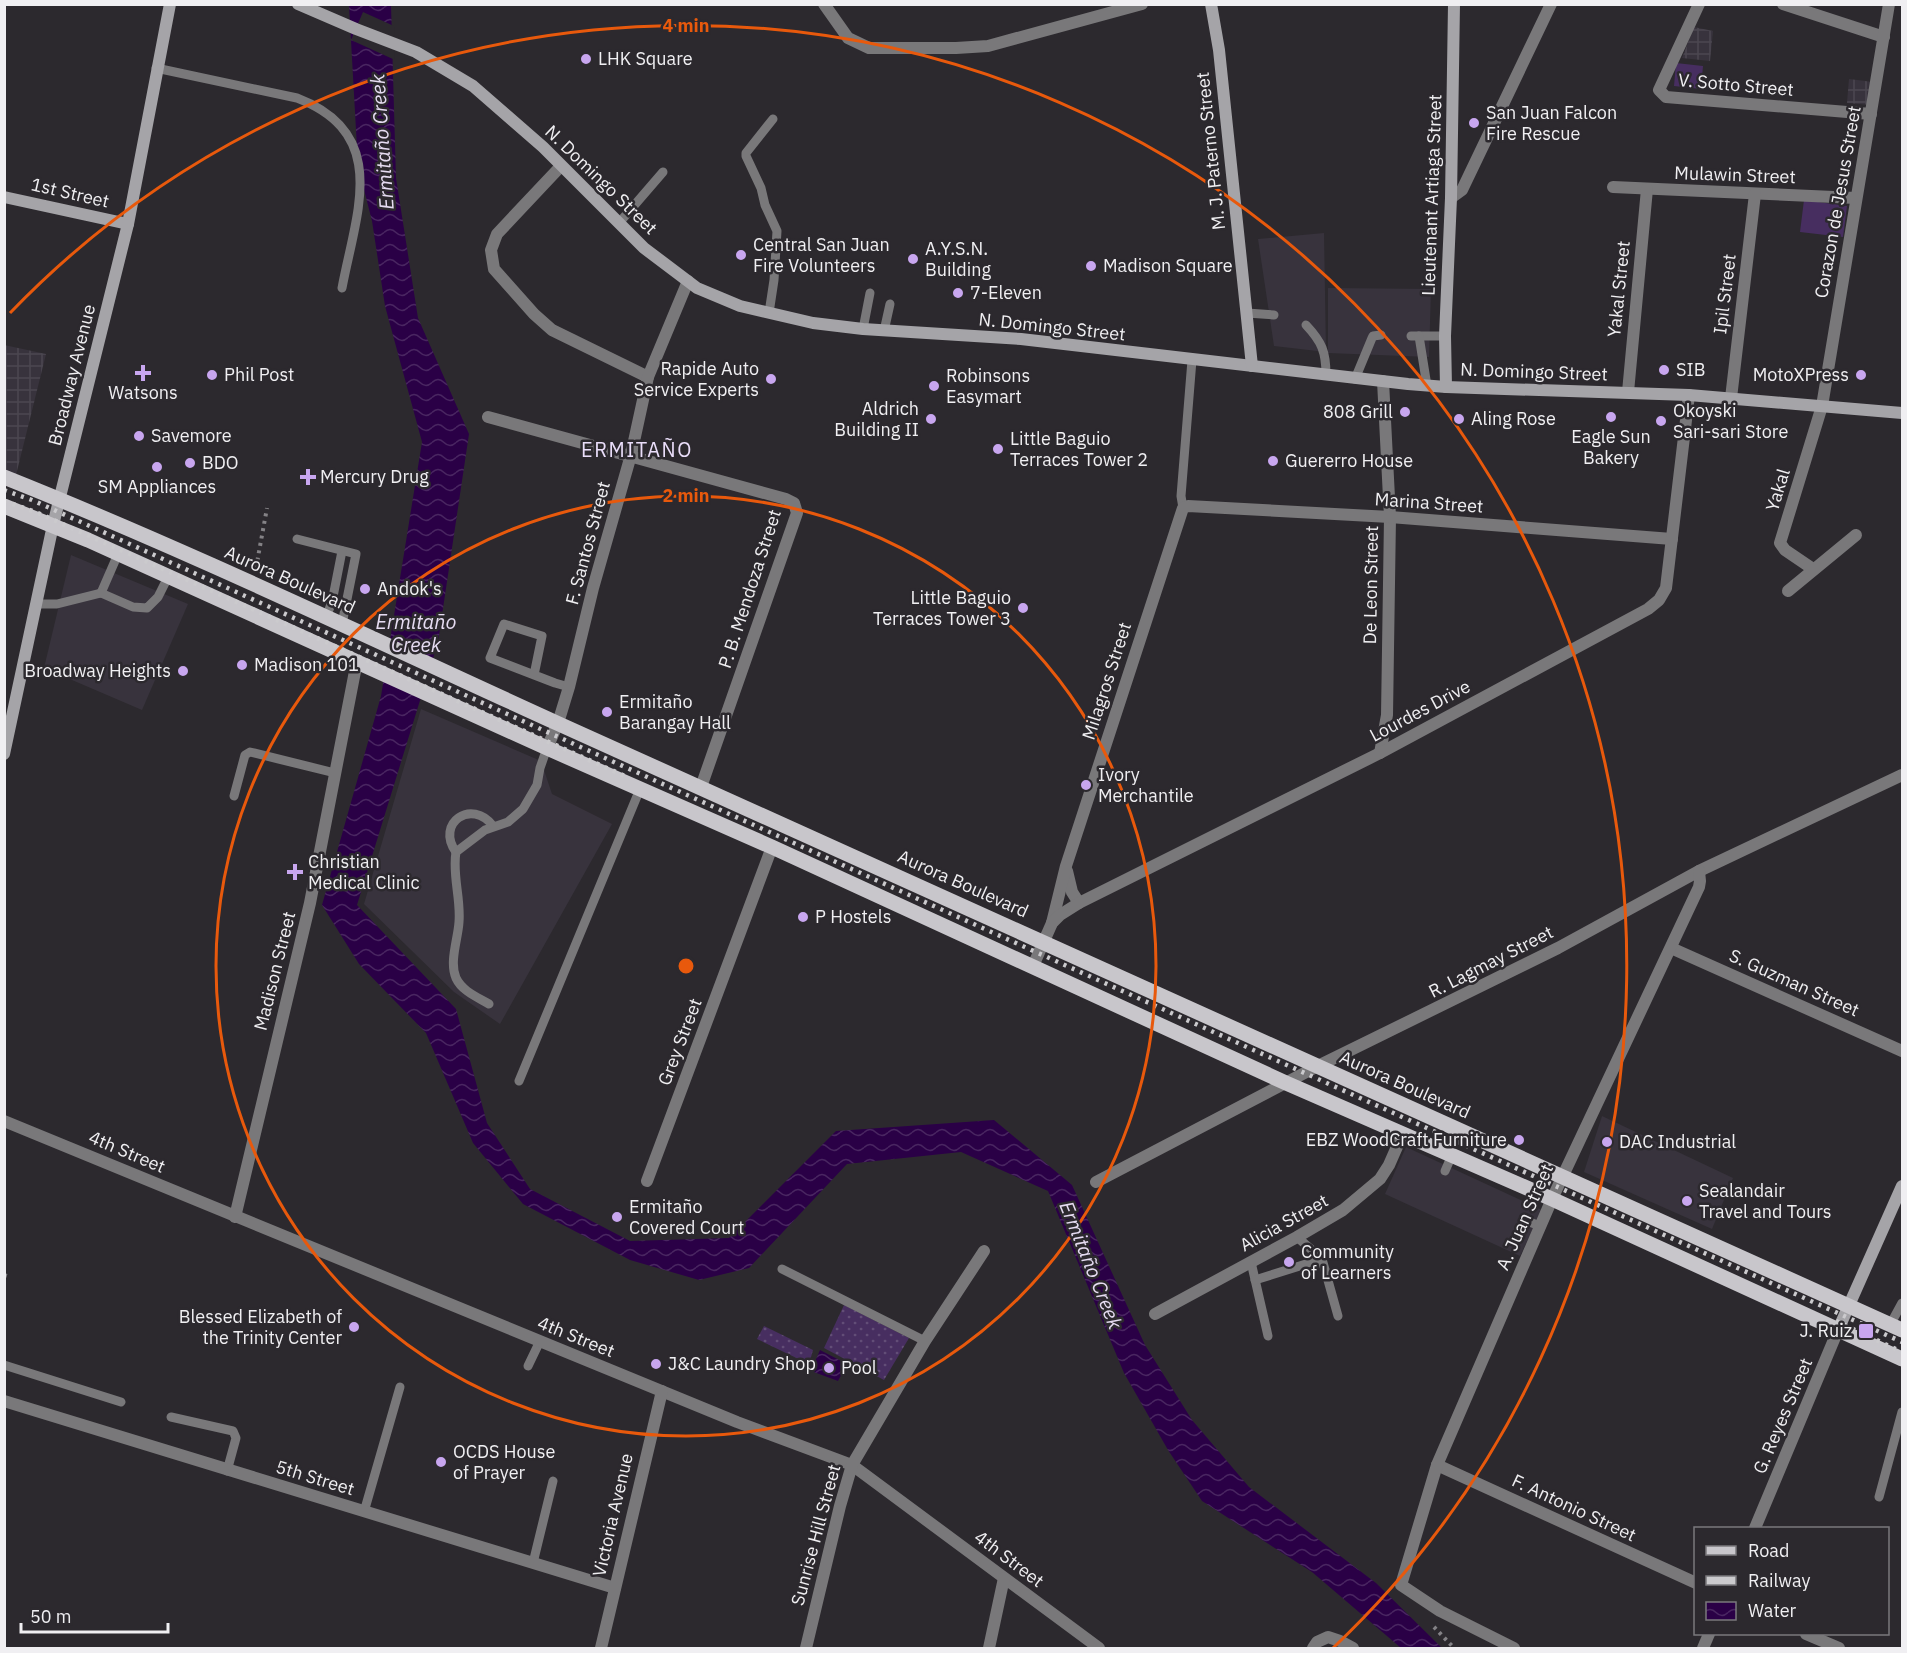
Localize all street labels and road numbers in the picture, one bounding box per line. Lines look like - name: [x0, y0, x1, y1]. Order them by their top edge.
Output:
- street label: V. Sotto Street: [1677, 68, 1795, 101]
- street label: M. J. Paterno Street: [1191, 71, 1230, 231]
- street label: Lieutenant Artiaga Street: [1416, 94, 1447, 296]
- street label: Corazon de Jesus Street: [1809, 104, 1866, 300]
- street label: N. Domingo Street: [540, 120, 662, 239]
- street label: Mulawin Street: [1674, 161, 1796, 188]
- street label: 1st Street: [29, 172, 111, 213]
- street label: Yakal Street: [1602, 240, 1635, 338]
- street label: Ipil Street: [1708, 253, 1741, 335]
- street label: Broadway Avenue: [43, 302, 100, 448]
- street label: N. Domingo Street: [977, 307, 1127, 346]
- street label: N. Domingo Street: [1460, 357, 1608, 386]
- street label: Yakal: [1760, 466, 1795, 514]
- street label: F. Santos Street: [560, 479, 615, 607]
- street label: Marina Street: [1374, 487, 1484, 518]
- street label: P. B. Mendoza Street: [713, 507, 786, 671]
- street label: De Leon Street: [1358, 525, 1383, 645]
- street label: Aurora Boulevard: [221, 540, 359, 619]
- street label: Milagros Street: [1077, 619, 1136, 742]
- street label: Lourdes Drive: [1365, 674, 1474, 747]
- street label: Aurora Boulevard: [894, 844, 1032, 923]
- street label: Madison Street: [249, 909, 300, 1033]
- street label: R. Lagmay Street: [1425, 920, 1557, 1003]
- street label: S. Guzman Street: [1726, 944, 1863, 1021]
- street label: Grey Street: [652, 995, 707, 1089]
- street label: Aurora Boulevard: [1336, 1045, 1474, 1124]
- street label: 4th Street: [85, 1125, 169, 1178]
- street label: A. Juan Street: [1491, 1160, 1558, 1273]
- street label: Alicia Street: [1235, 1189, 1332, 1256]
- street label: 4th Street: [534, 1311, 618, 1362]
- street label: G. Reyes Street: [1748, 1354, 1817, 1477]
- street label: Victoria Avenue: [587, 1451, 638, 1579]
- street label: 5th Street: [273, 1455, 357, 1500]
- street label: Sunrise Hill Street: [786, 1462, 845, 1608]
- street label: F. Antonio Street: [1509, 1469, 1640, 1546]
- street label: 4th Street: [970, 1525, 1049, 1592]

